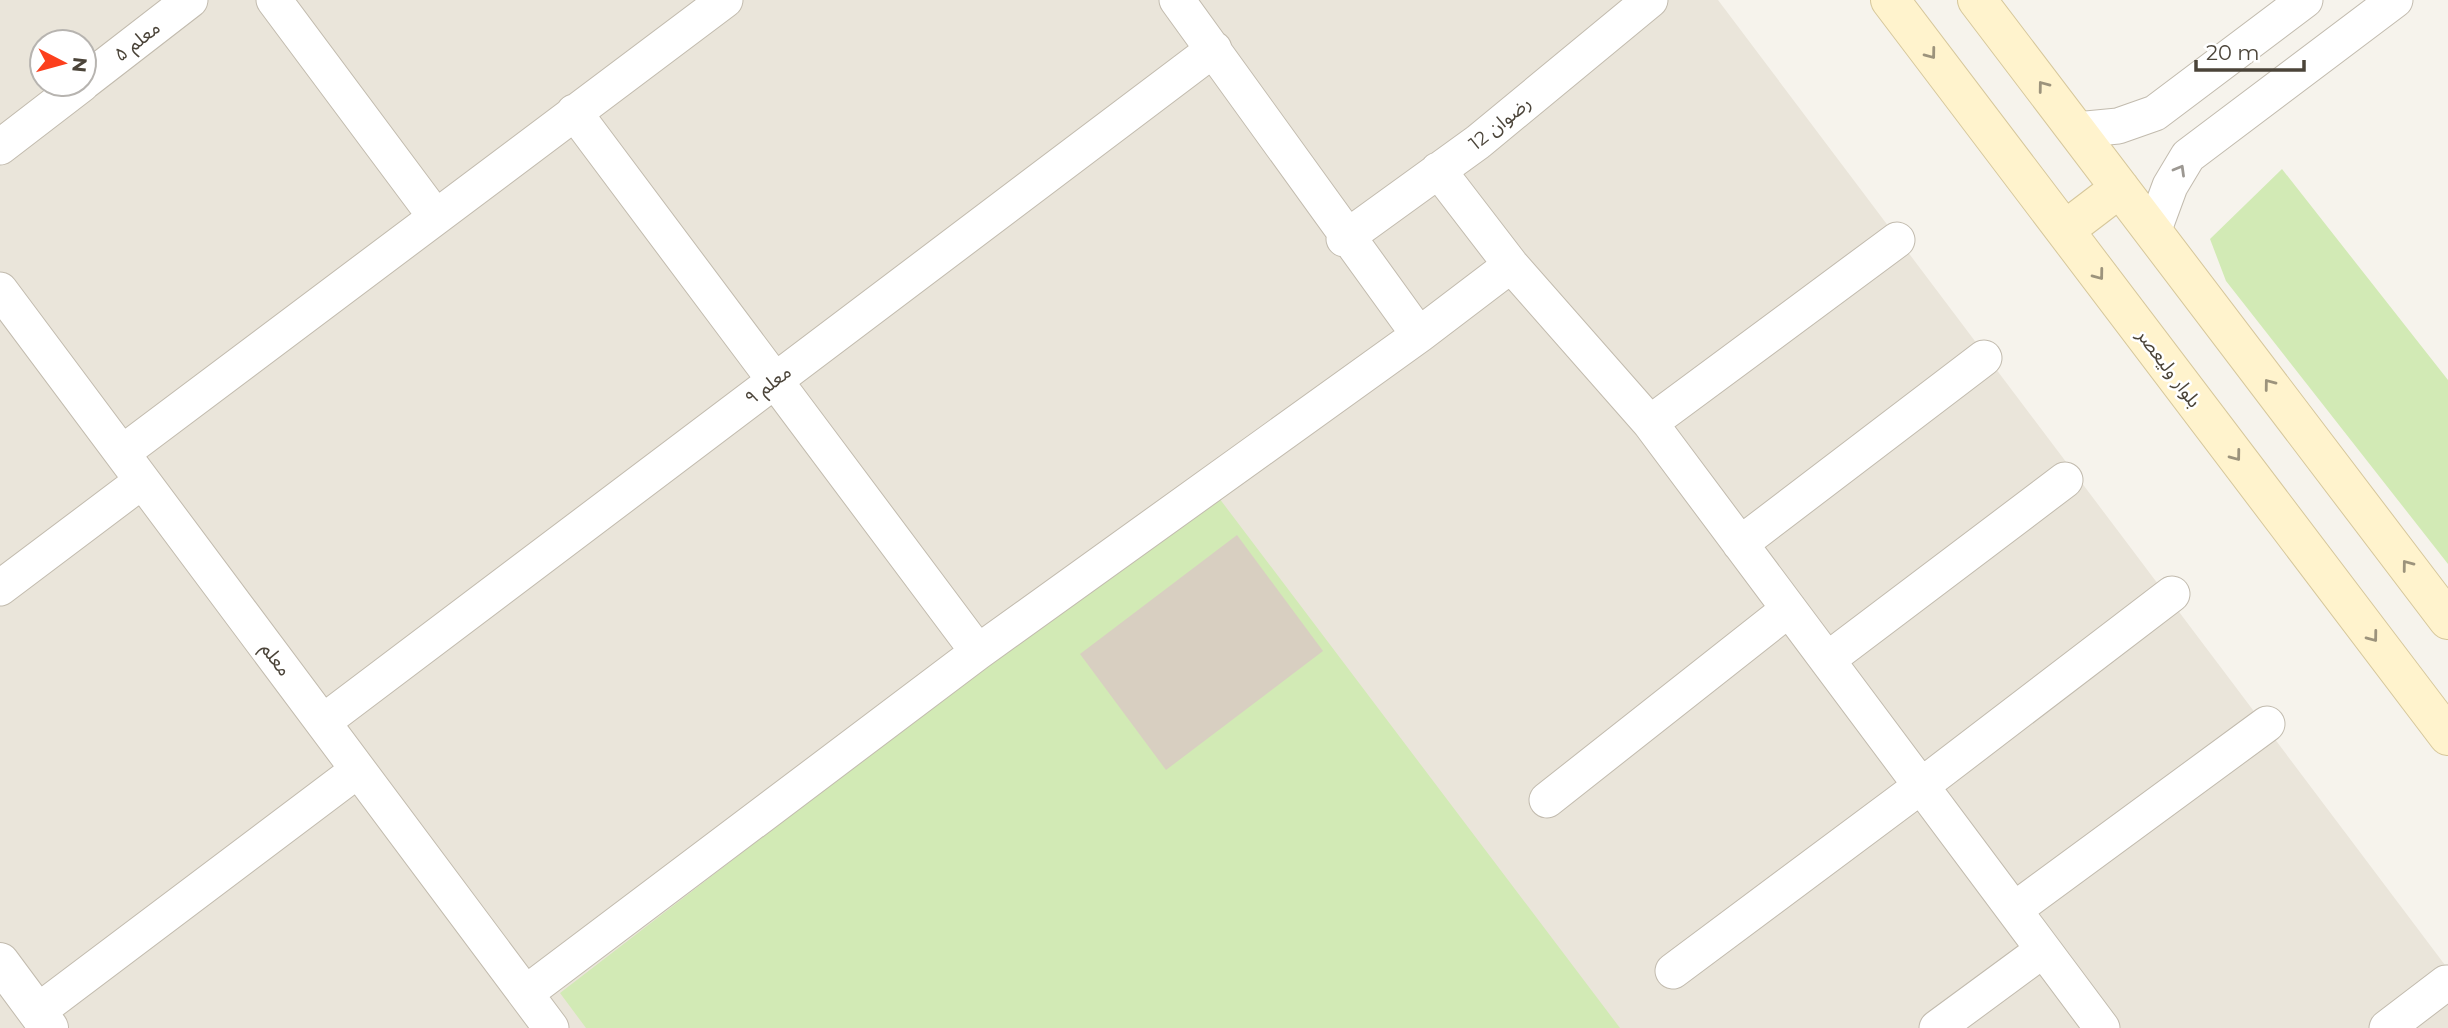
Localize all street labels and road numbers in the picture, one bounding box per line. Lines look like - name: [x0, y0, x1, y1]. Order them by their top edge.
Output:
- street label: معلم ۵: [109, 16, 166, 68]
- street label: رضوان 12: [1465, 91, 1535, 155]
- street label: بلوار ولیعصر: [2131, 323, 2206, 412]
- street label: معلم ۹: [740, 360, 798, 412]
- street label: معلم: [254, 638, 296, 682]

